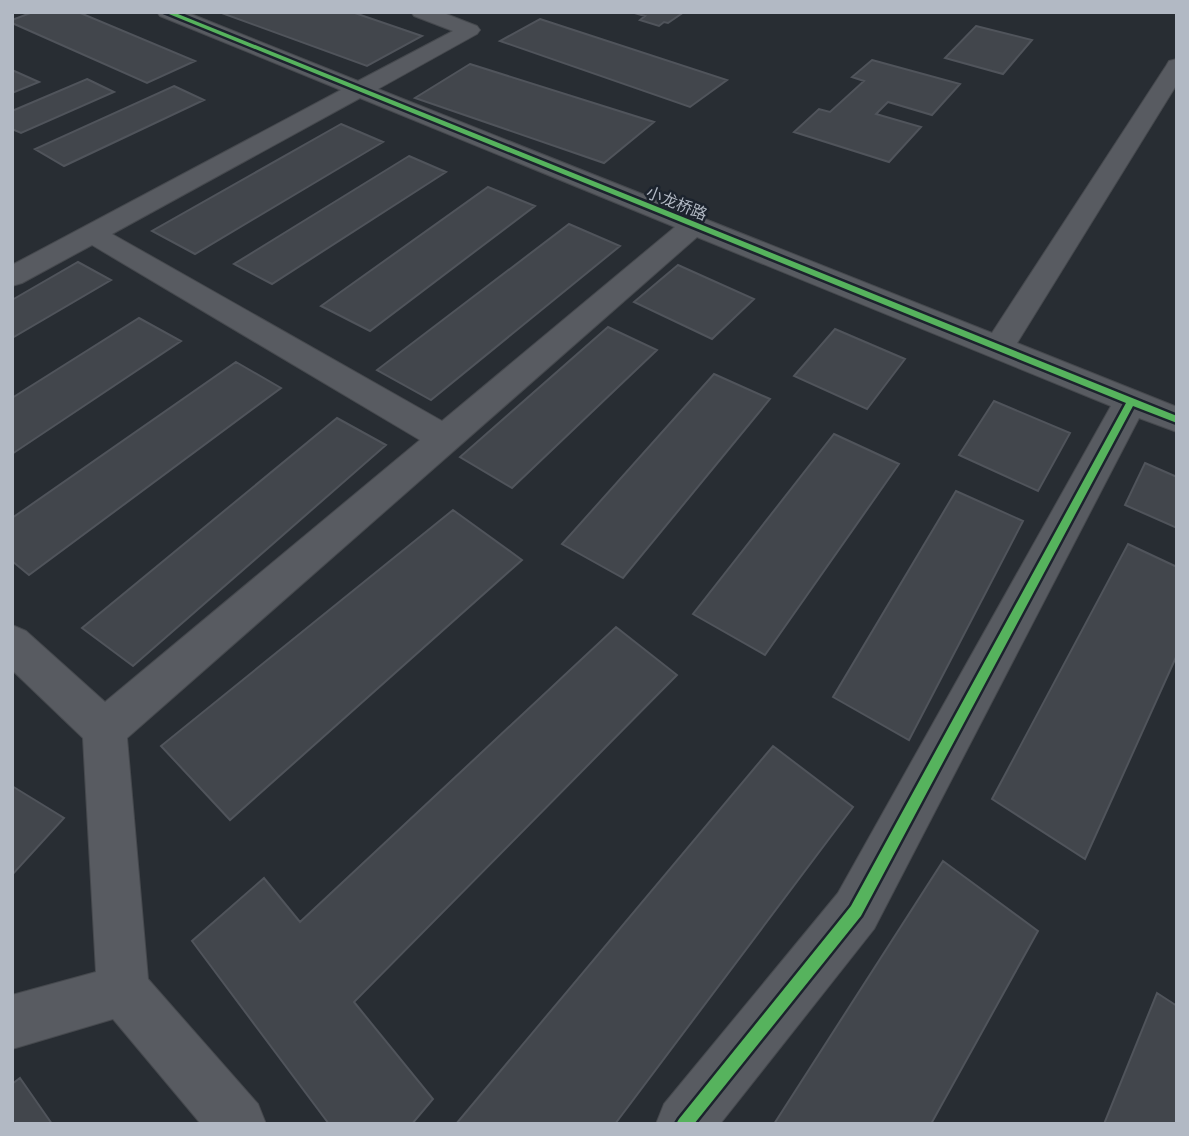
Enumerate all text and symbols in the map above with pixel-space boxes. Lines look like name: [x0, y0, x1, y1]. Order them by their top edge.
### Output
street label: 小龙桥路: [644, 182, 710, 224]

